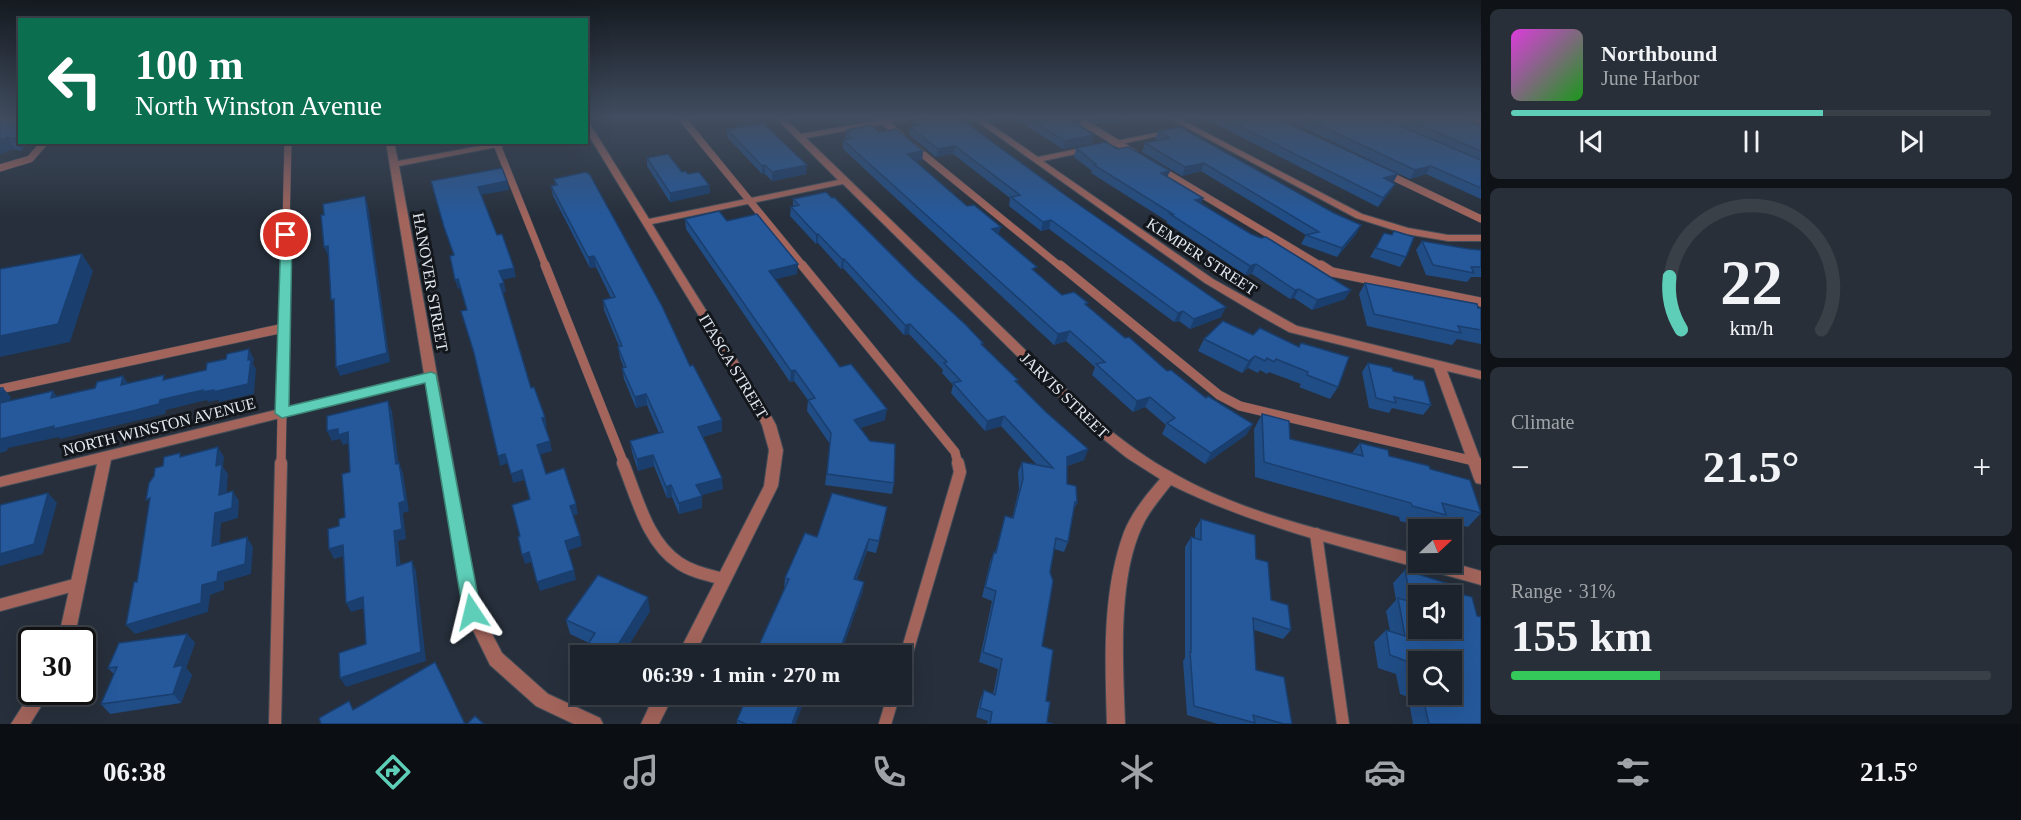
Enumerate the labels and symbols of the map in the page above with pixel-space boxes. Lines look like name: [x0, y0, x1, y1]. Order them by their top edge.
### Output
pin: [260, 209, 311, 260]
street label: HANOVER STREET: [410, 211, 451, 353]
street label: KEMPER STREET: [1144, 215, 1260, 298]
street label: ITASCA STREET: [696, 311, 771, 422]
street label: JARVIS STREET: [1017, 349, 1112, 442]
street label: NORTH WINSTON AVENUE: [61, 394, 257, 459]
north arrow: [1408, 519, 1462, 573]
position arrow: [440, 580, 504, 644]
speed limit sign: 30: [18, 627, 96, 705]

